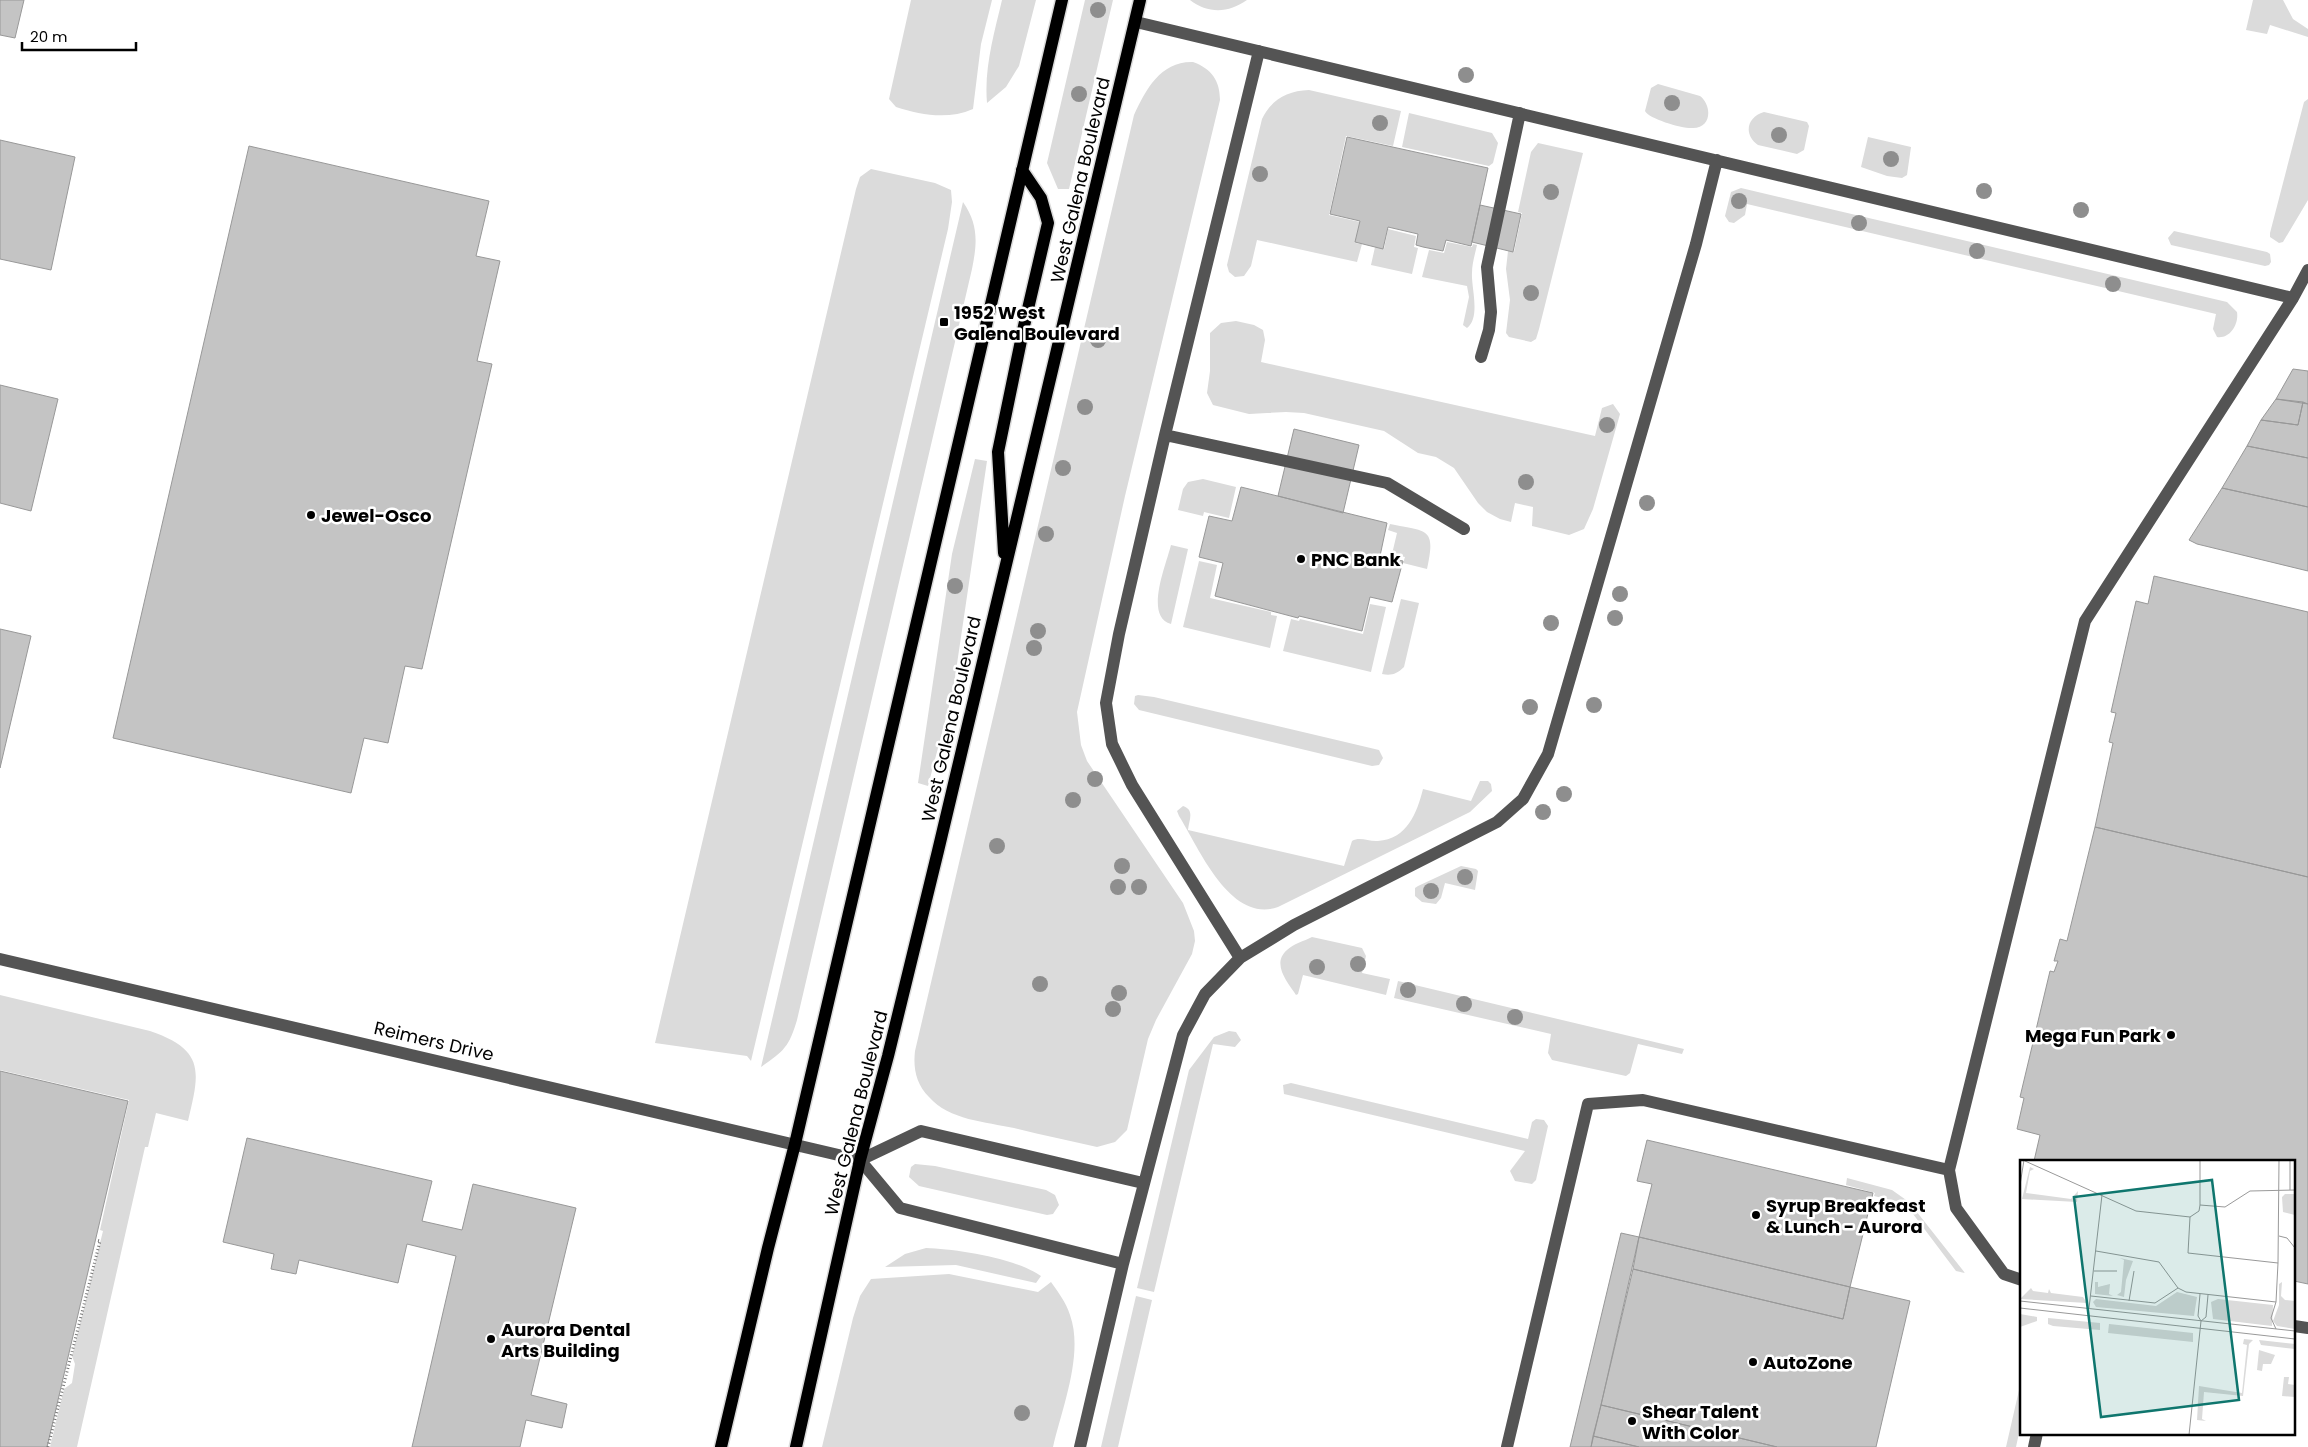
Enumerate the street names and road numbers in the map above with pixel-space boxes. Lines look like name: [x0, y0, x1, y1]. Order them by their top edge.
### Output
street label: West Galena Boulevard: [1044, 75, 1116, 285]
street label: West Galena Boulevard: [915, 614, 987, 824]
street label: West Galena Boulevard: [818, 1008, 894, 1218]
street label: Reimers Drive: [372, 1015, 496, 1067]

